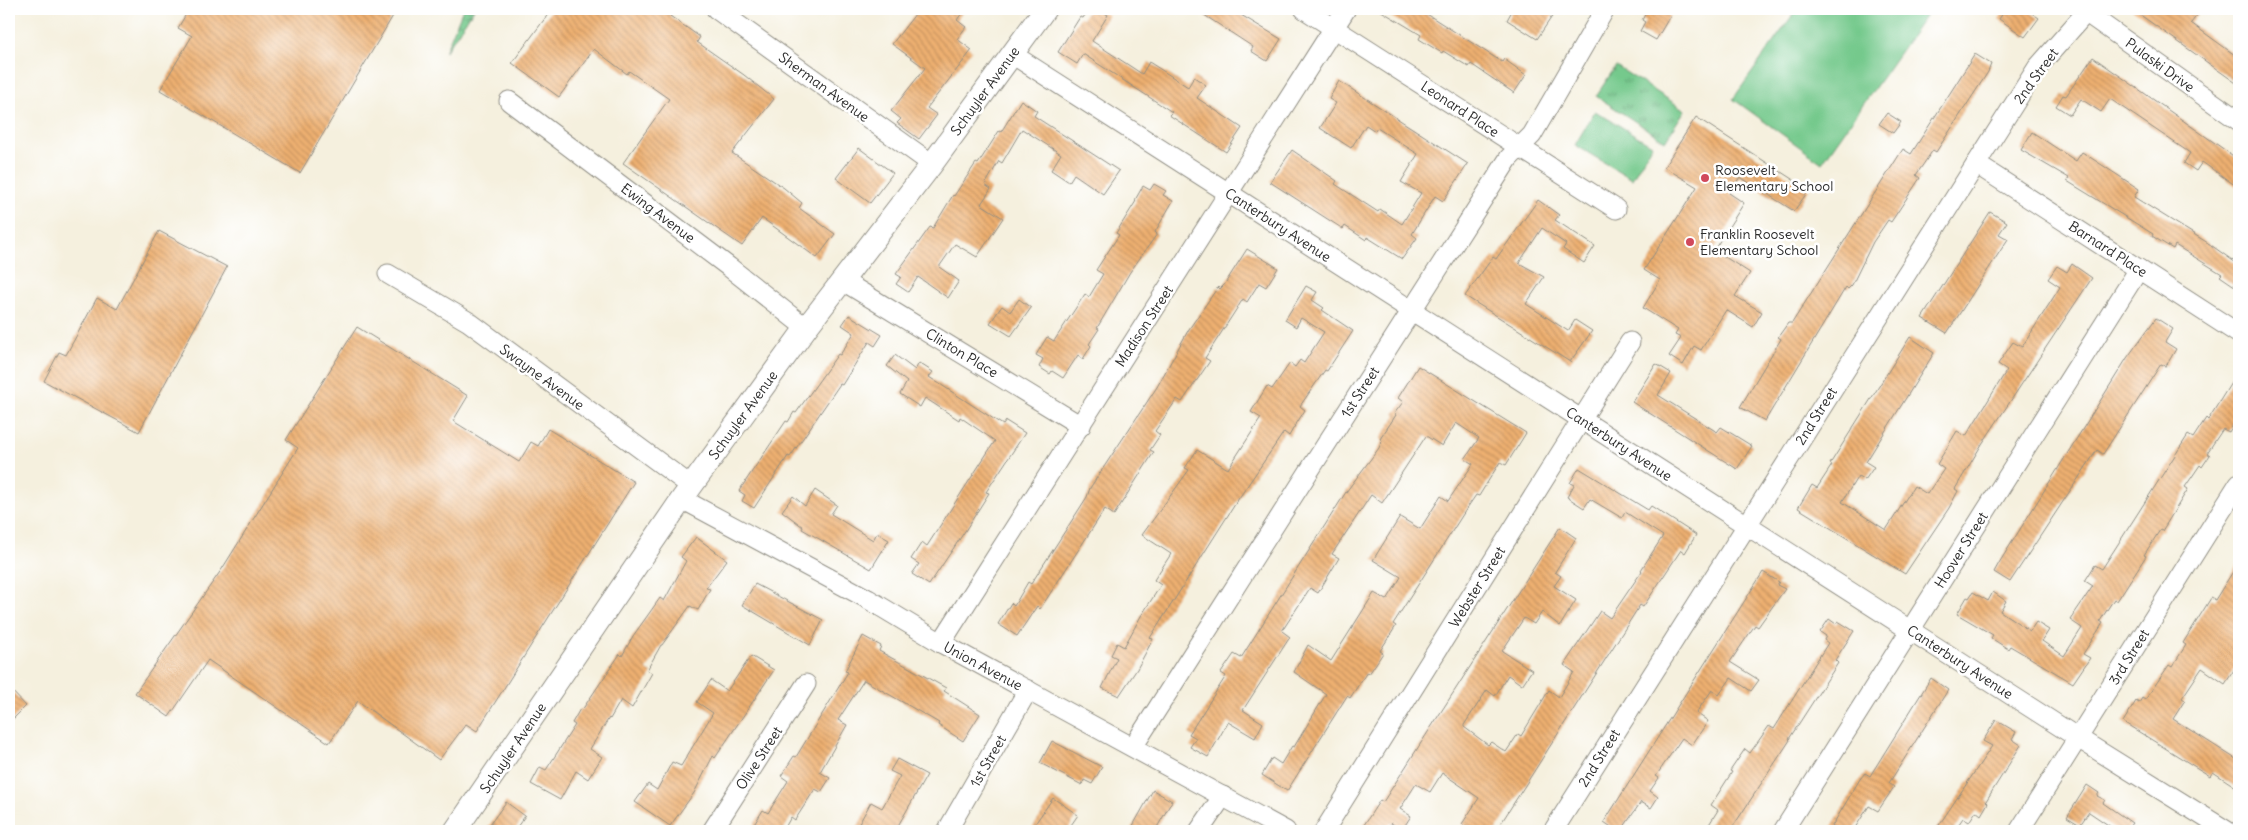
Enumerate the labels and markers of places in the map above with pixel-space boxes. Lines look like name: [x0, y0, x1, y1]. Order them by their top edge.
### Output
place label: Roosevelt Elementary School: [1715, 161, 1833, 195]
marker: Roosevelt Elementary School: [1699, 172, 1711, 184]
place label: Franklin Roosevelt Elementary School: [1700, 225, 1818, 259]
marker: Franklin Roosevelt Elementary School: [1684, 236, 1696, 248]

